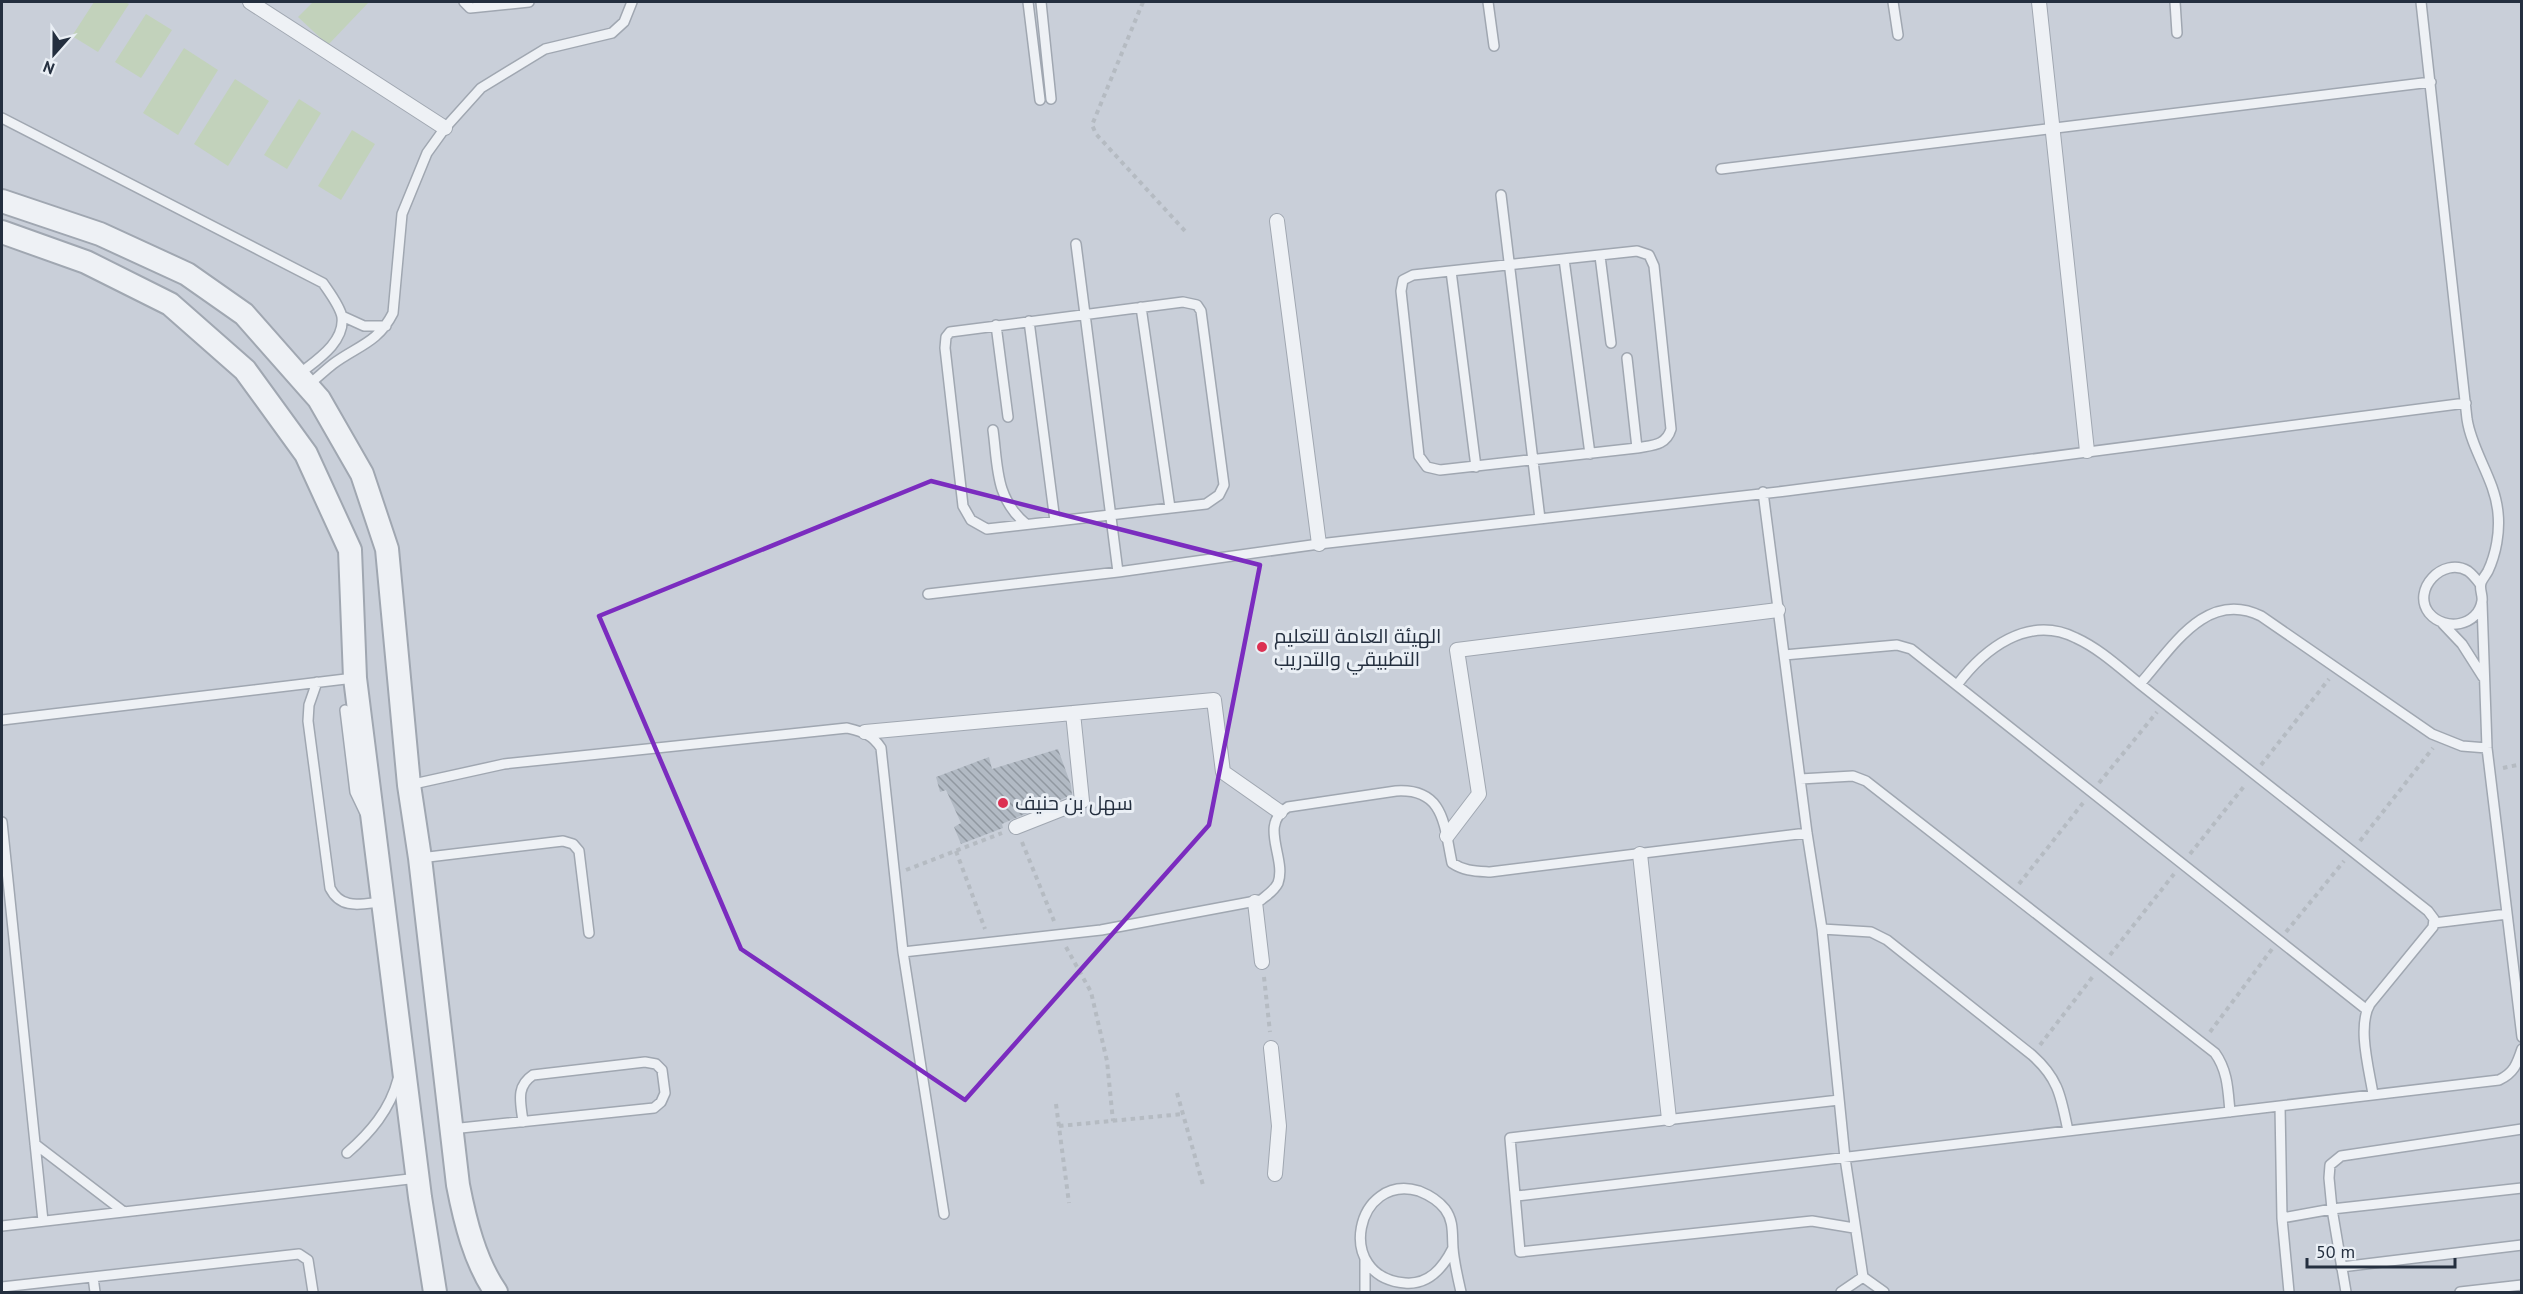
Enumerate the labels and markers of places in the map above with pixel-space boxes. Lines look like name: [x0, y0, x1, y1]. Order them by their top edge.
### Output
place label: الهيئة العامة للتعليم التطبيقي والتدريب: [1274, 623, 1441, 675]
marker: الهيئة العامة للتعليم التطبيقي والتدريب: [1255, 640, 1269, 654]
place label: سهل بن حنيف: [1015, 790, 1133, 816]
marker: سهل بن حنيف: [996, 796, 1010, 810]

